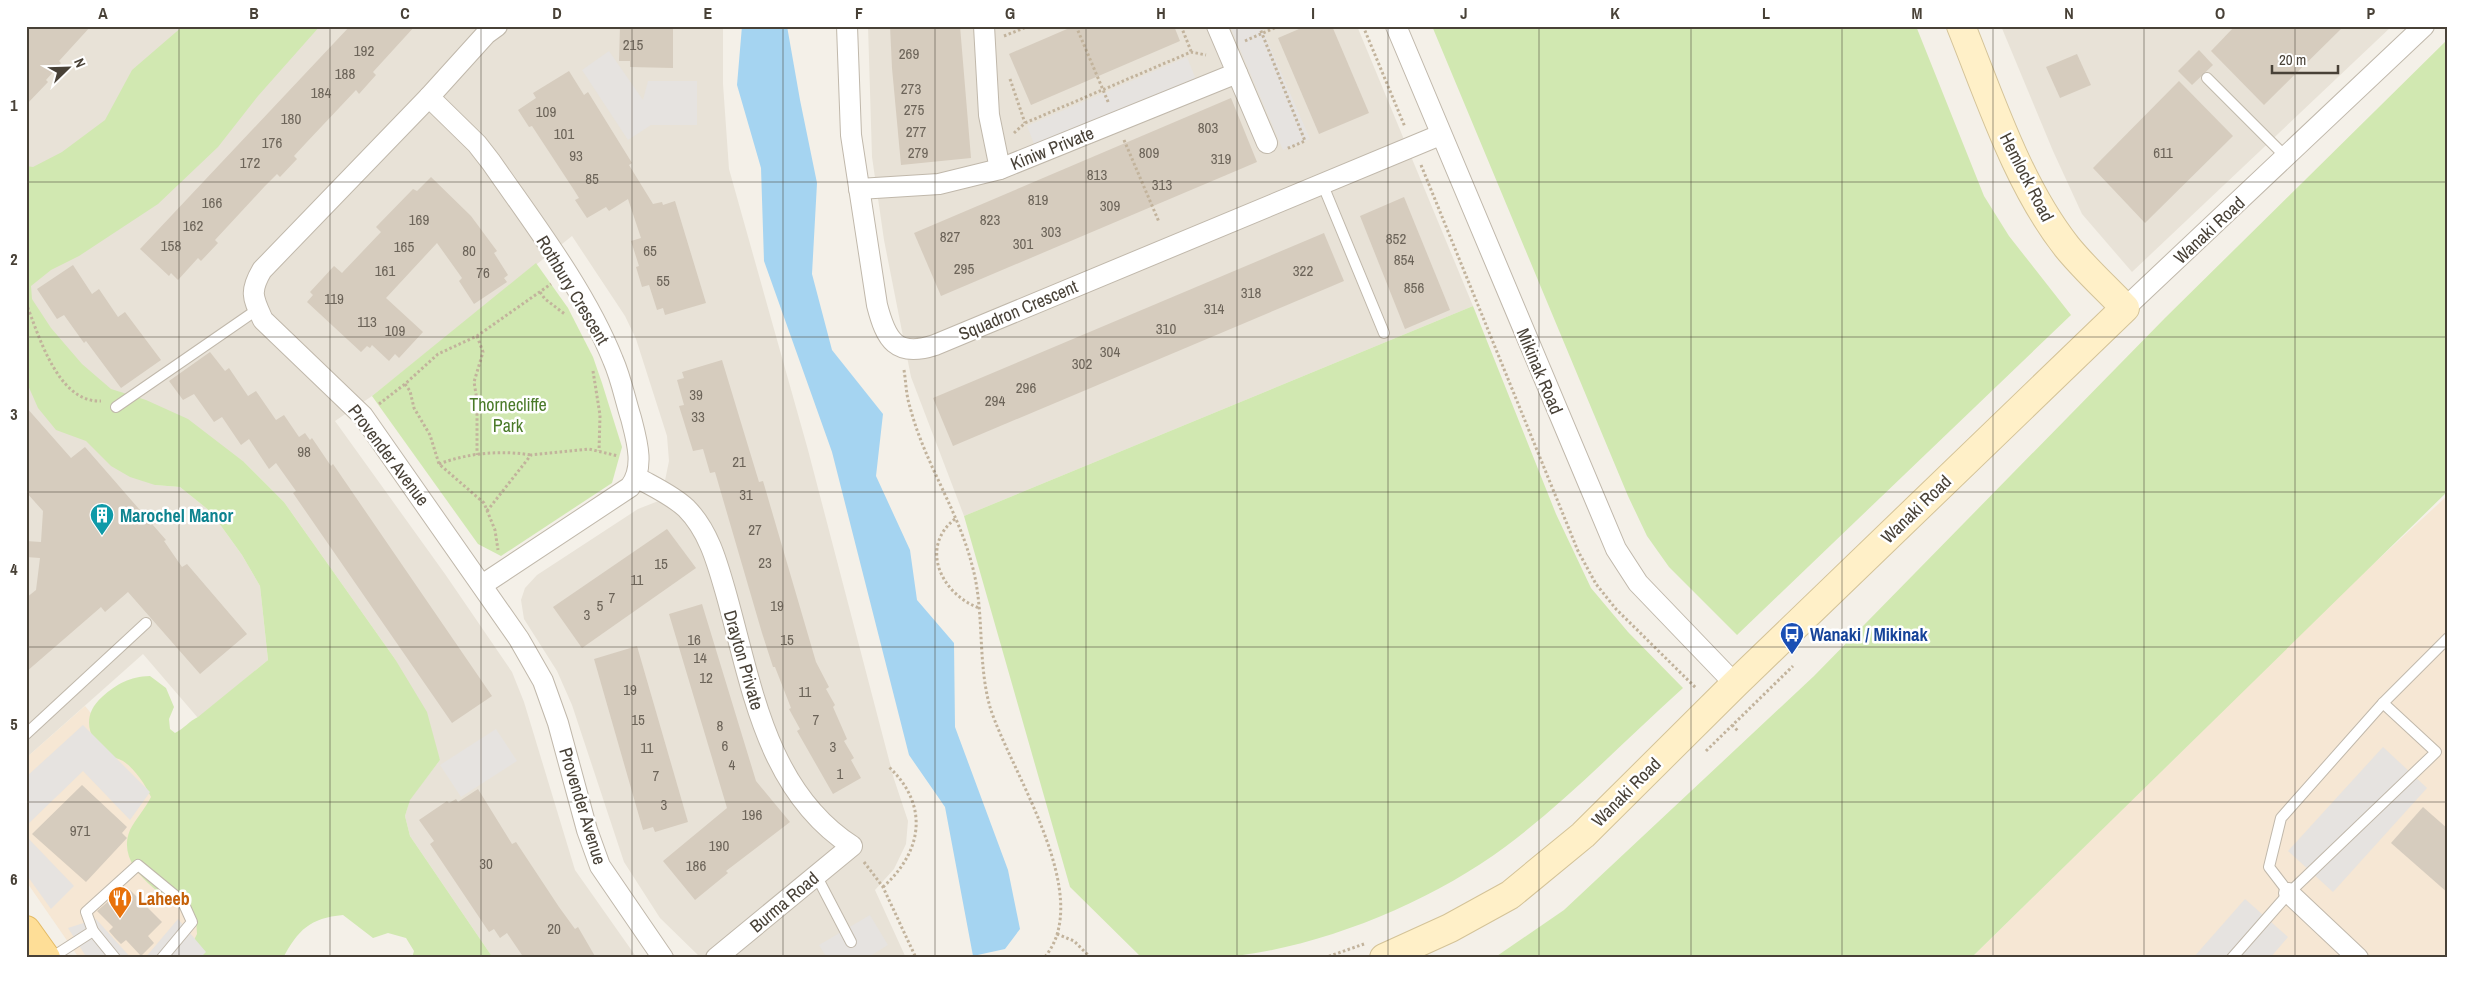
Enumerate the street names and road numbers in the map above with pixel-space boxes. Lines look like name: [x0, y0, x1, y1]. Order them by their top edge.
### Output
street label: Kiniw Private: [1007, 120, 1097, 176]
street label: Hemlock Road: [1994, 128, 2060, 226]
street label: Wanaki Road: [2168, 191, 2250, 269]
street label: Rothbury Crescent: [531, 231, 615, 349]
street label: Squadron Crescent: [955, 274, 1081, 346]
street label: Mikinak Road: [1511, 324, 1569, 418]
street label: Provender Avenue: [343, 399, 435, 511]
street label: Wanaki Road: [1875, 469, 1957, 549]
street label: Drayton Private: [718, 607, 770, 713]
street label: Provender Avenue: [553, 744, 613, 868]
street label: Wanaki Road: [1586, 752, 1666, 832]
street label: Burma Road: [744, 866, 824, 938]

